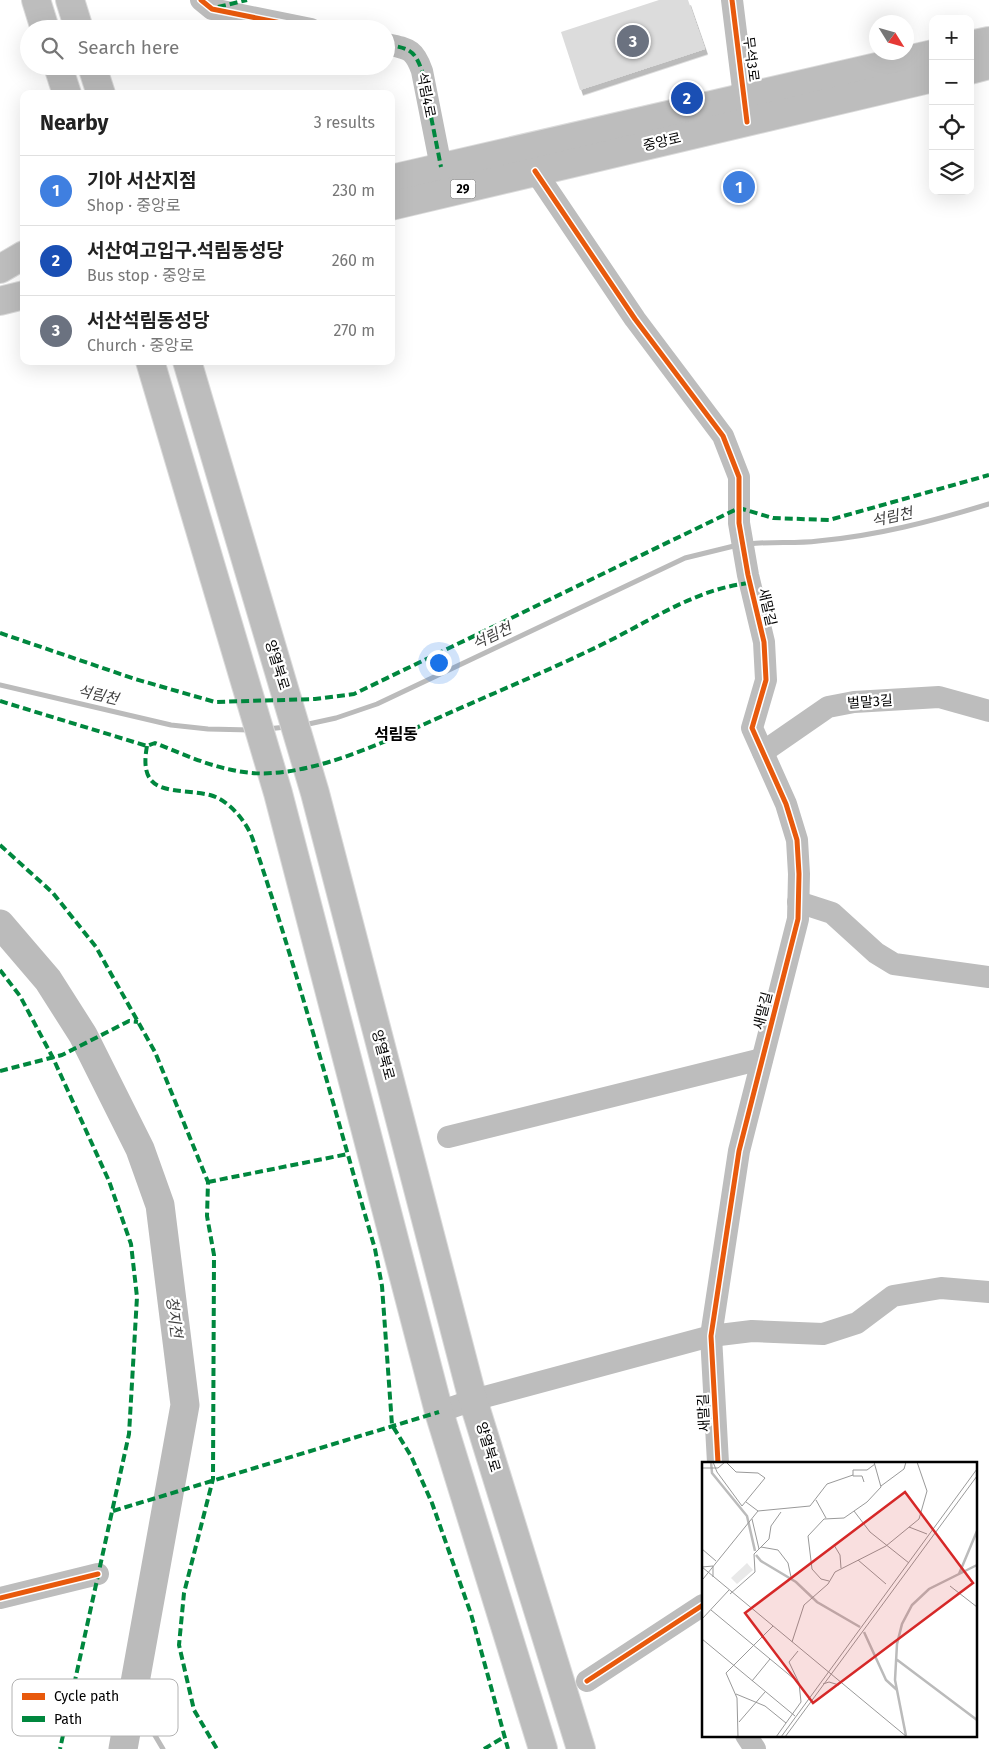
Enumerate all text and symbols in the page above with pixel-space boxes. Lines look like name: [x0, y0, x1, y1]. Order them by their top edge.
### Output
north arrow: [869, 15, 914, 60]
map controls: [929, 15, 974, 195]
button: +: [929, 15, 974, 60]
search box: [20, 20, 395, 75]
pin: 3: [617, 22, 649, 60]
icon: search: [38, 34, 66, 62]
street label: 무석3로: [740, 35, 762, 83]
text: Search here: [78, 36, 179, 59]
button: −: [929, 60, 974, 105]
street label: 석림4로: [413, 71, 439, 119]
pin: 2: [671, 79, 703, 117]
button: locate: [929, 105, 974, 150]
text: Nearby: [40, 110, 108, 136]
text: 3 results: [314, 113, 375, 132]
street label: 중앙로: [641, 129, 683, 155]
button: layers: [929, 150, 974, 195]
pin: 1: [723, 168, 755, 206]
text: 기아 서산지점: [87, 169, 196, 192]
road number: 29: [450, 180, 476, 198]
text: 1: [52, 181, 60, 200]
text: 230 m: [332, 181, 375, 200]
text: Shop · 중앙로: [87, 196, 180, 215]
text: 서산여고입구.석림동성당: [87, 239, 284, 262]
text: 2: [52, 251, 60, 270]
text: 260 m: [332, 251, 375, 270]
text: Bus stop · 중앙로: [87, 266, 206, 285]
text: 서산석림동성당: [87, 309, 209, 332]
text: 3: [52, 321, 60, 340]
text: 270 m: [333, 321, 375, 340]
text: Church · 중앙로: [87, 336, 194, 355]
water label: 석림천: [870, 503, 916, 530]
street label: 새말길: [754, 586, 780, 628]
water label: 석림천: [469, 618, 517, 653]
street label: 양열북로: [261, 638, 293, 692]
your location: [426, 650, 452, 676]
water label: 석림천: [76, 682, 122, 709]
street label: 벌말3길: [847, 692, 893, 712]
district label: 석림동: [374, 725, 418, 744]
street label: 새말길: [750, 990, 776, 1032]
street label: 양열북로: [368, 1028, 398, 1082]
water label: 청지천: [163, 1295, 186, 1341]
street label: 새말길: [695, 1393, 713, 1433]
street label: 양열북로: [472, 1420, 504, 1474]
inset map: [702, 1462, 976, 1736]
legend: [12, 1679, 178, 1736]
text: Cycle path: [54, 1688, 119, 1705]
text: Path: [54, 1711, 82, 1728]

